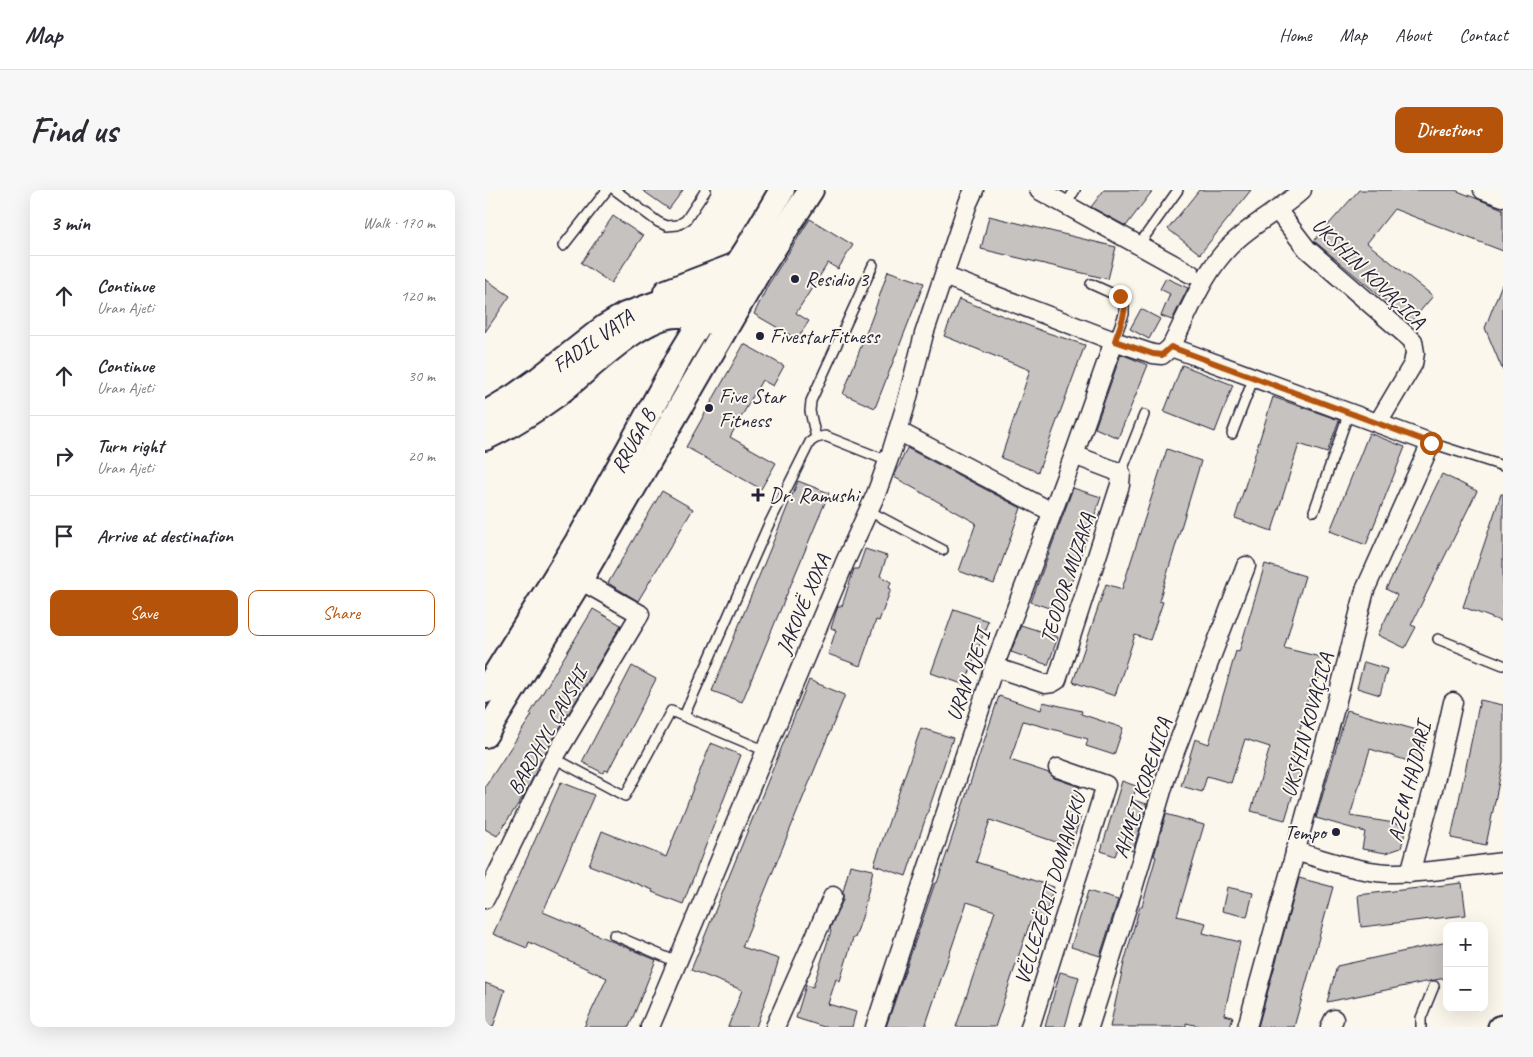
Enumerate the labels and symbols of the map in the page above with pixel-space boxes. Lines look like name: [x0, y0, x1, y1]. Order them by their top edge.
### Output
street label: UKSHIN KOVAÇICA: [1307, 212, 1432, 334]
place label: Residio 3: [805, 266, 870, 292]
marker: Residio 3: [789, 273, 801, 285]
route end: [1109, 285, 1132, 308]
street label: FADIL VATA: [548, 303, 640, 378]
place label: FivestarFitness: [770, 323, 881, 349]
marker: FivestarFitness: [754, 330, 766, 342]
place label: Five Star Fitness: [719, 383, 787, 433]
marker: Five Star Fitness: [703, 402, 715, 414]
street label: RRUGA B: [605, 403, 662, 477]
route start: [1420, 432, 1443, 455]
place label: Dr. Ramushi: [769, 482, 862, 508]
marker: Dr. Ramushi: [751, 488, 765, 502]
street label: TEODOR MUZAKA: [1034, 509, 1100, 646]
street label: JAKOVË XOXA: [770, 550, 836, 659]
street label: URAN AJETI: [940, 622, 997, 724]
street label: UKSHIN KOVAÇICA: [1275, 650, 1339, 800]
street label: BARDHYL ÇAUSHI: [501, 659, 595, 799]
street label: AHMET KORENICA: [1107, 714, 1177, 861]
street label: AZEM HAJDARI: [1382, 715, 1438, 845]
street label: VËLLEZËRIT DOMANEKU: [1009, 787, 1093, 988]
place label: Tempo: [1284, 819, 1329, 845]
marker: Tempo: [1330, 826, 1342, 838]

